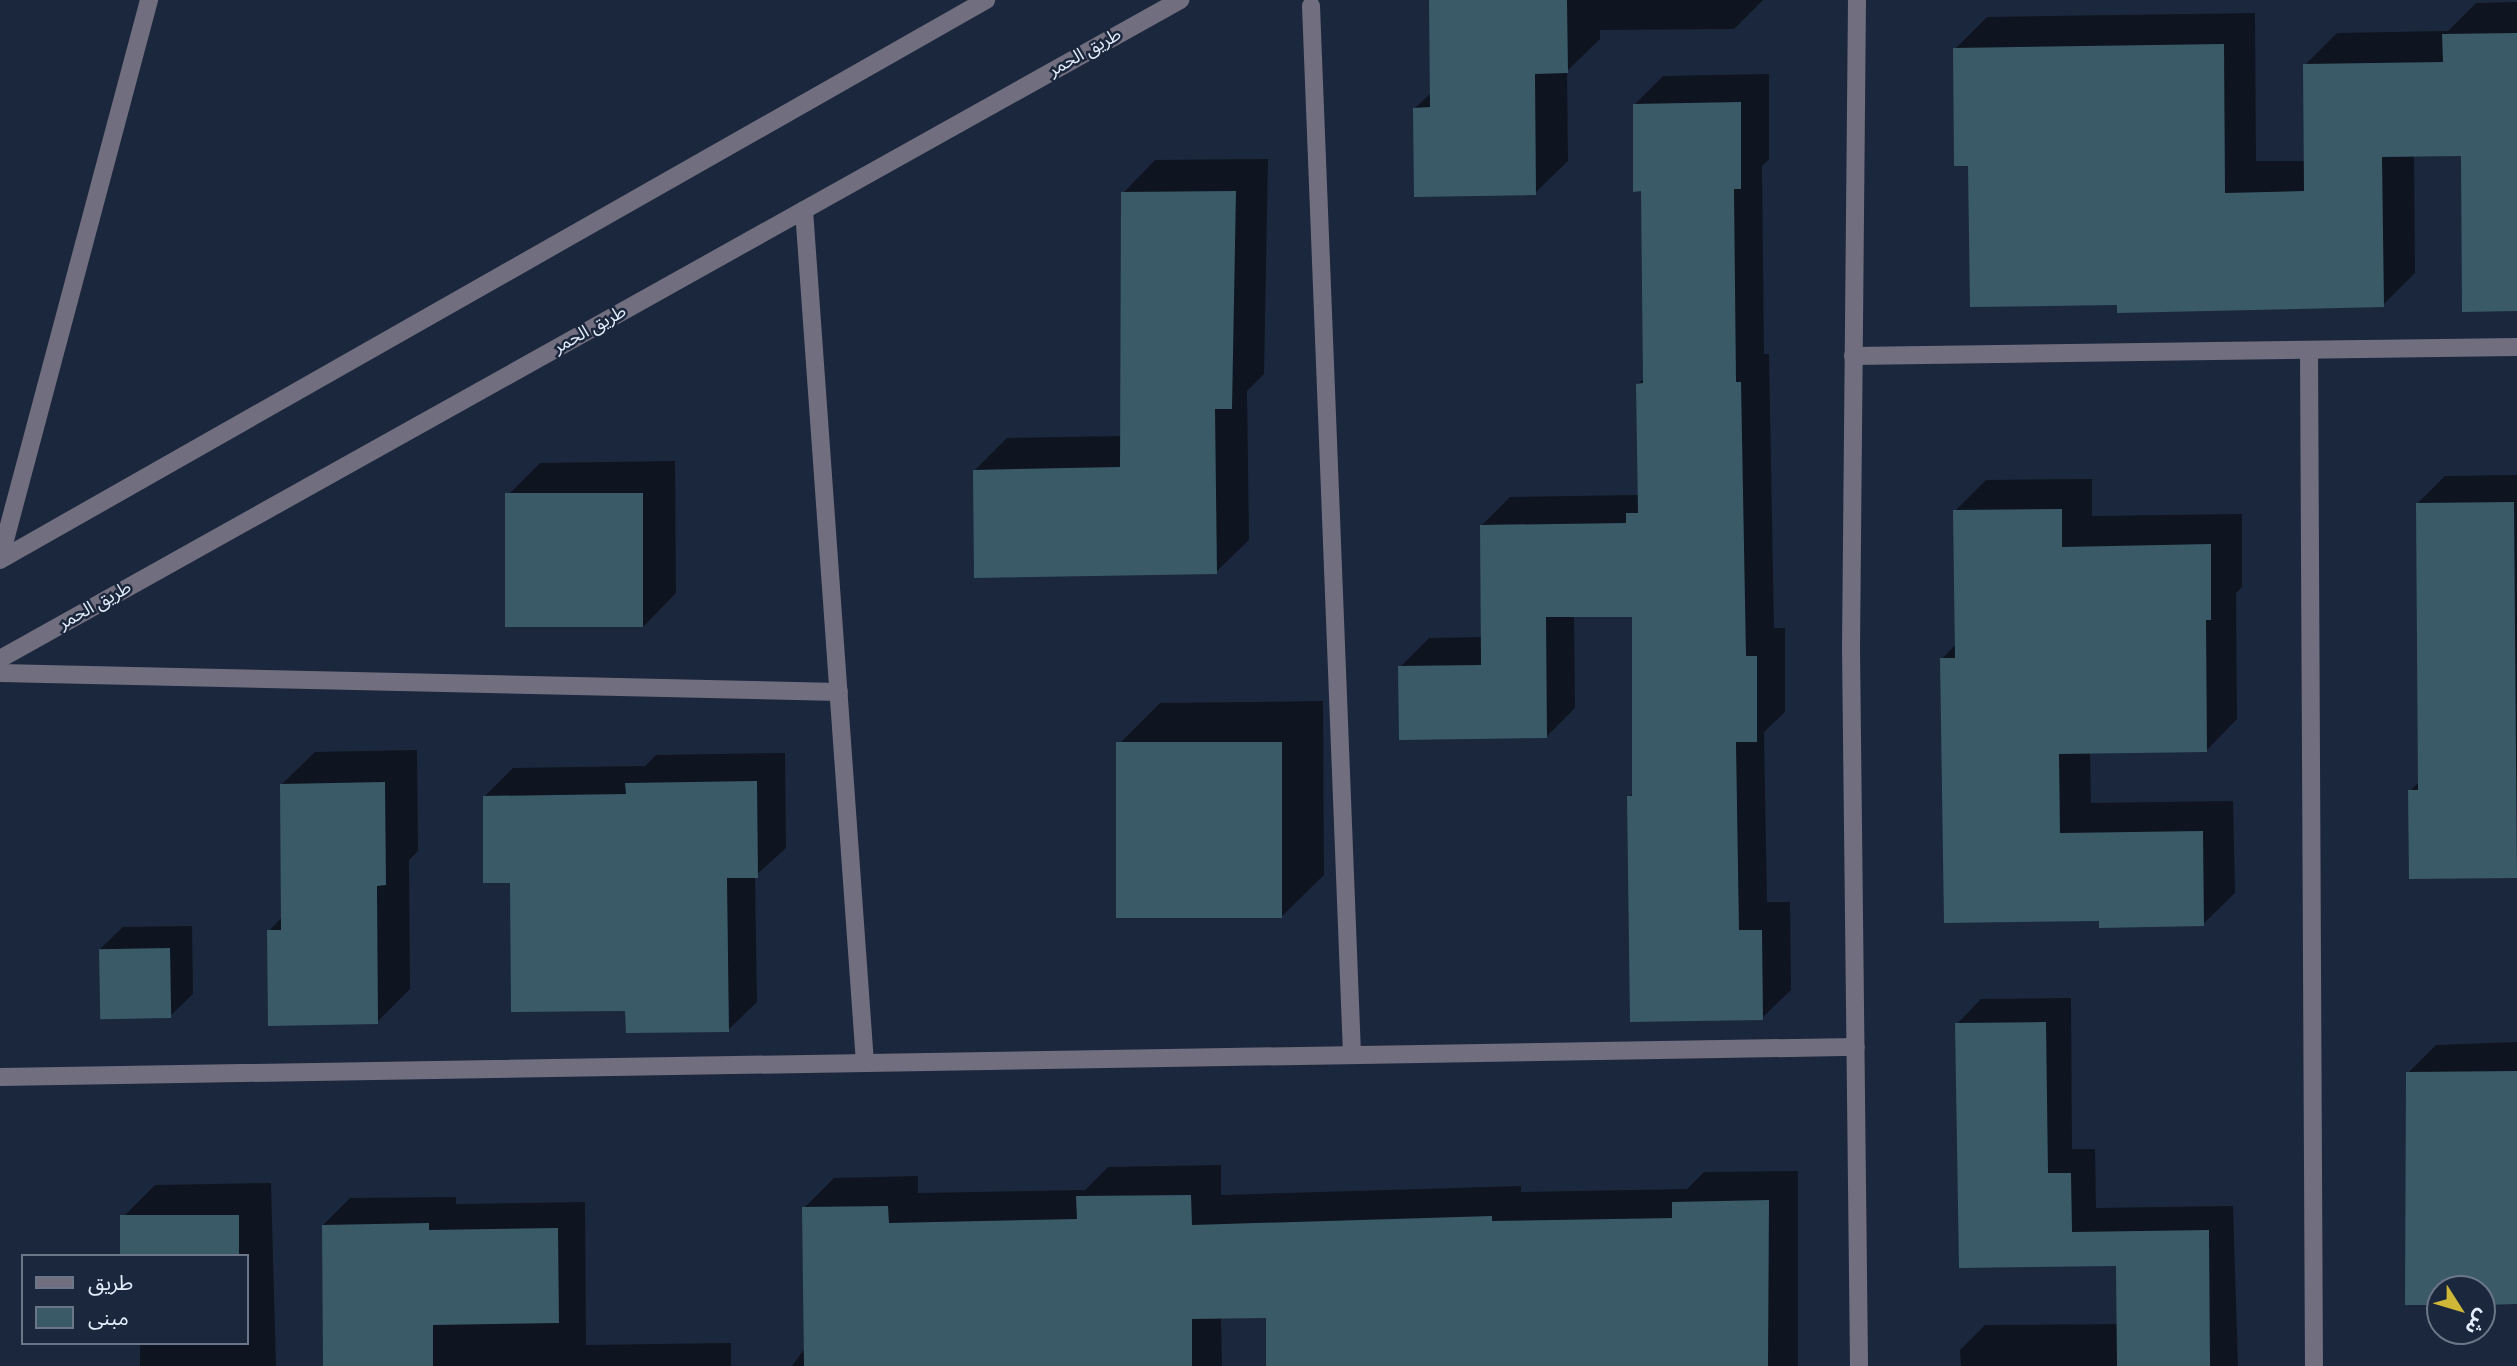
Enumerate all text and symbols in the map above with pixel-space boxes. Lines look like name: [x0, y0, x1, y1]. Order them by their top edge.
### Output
street label: طريق الحمر: [1045, 24, 1125, 82]
street label: طريق الحمر: [550, 301, 630, 359]
street label: طريق الحمر: [55, 577, 135, 635]
legend: [21, 1254, 248, 1345]
text: طريق: [88, 1268, 133, 1298]
north arrow: [2426, 1275, 2496, 1345]
text: مبنى: [88, 1303, 129, 1333]
text: ش: [2458, 1303, 2495, 1340]

